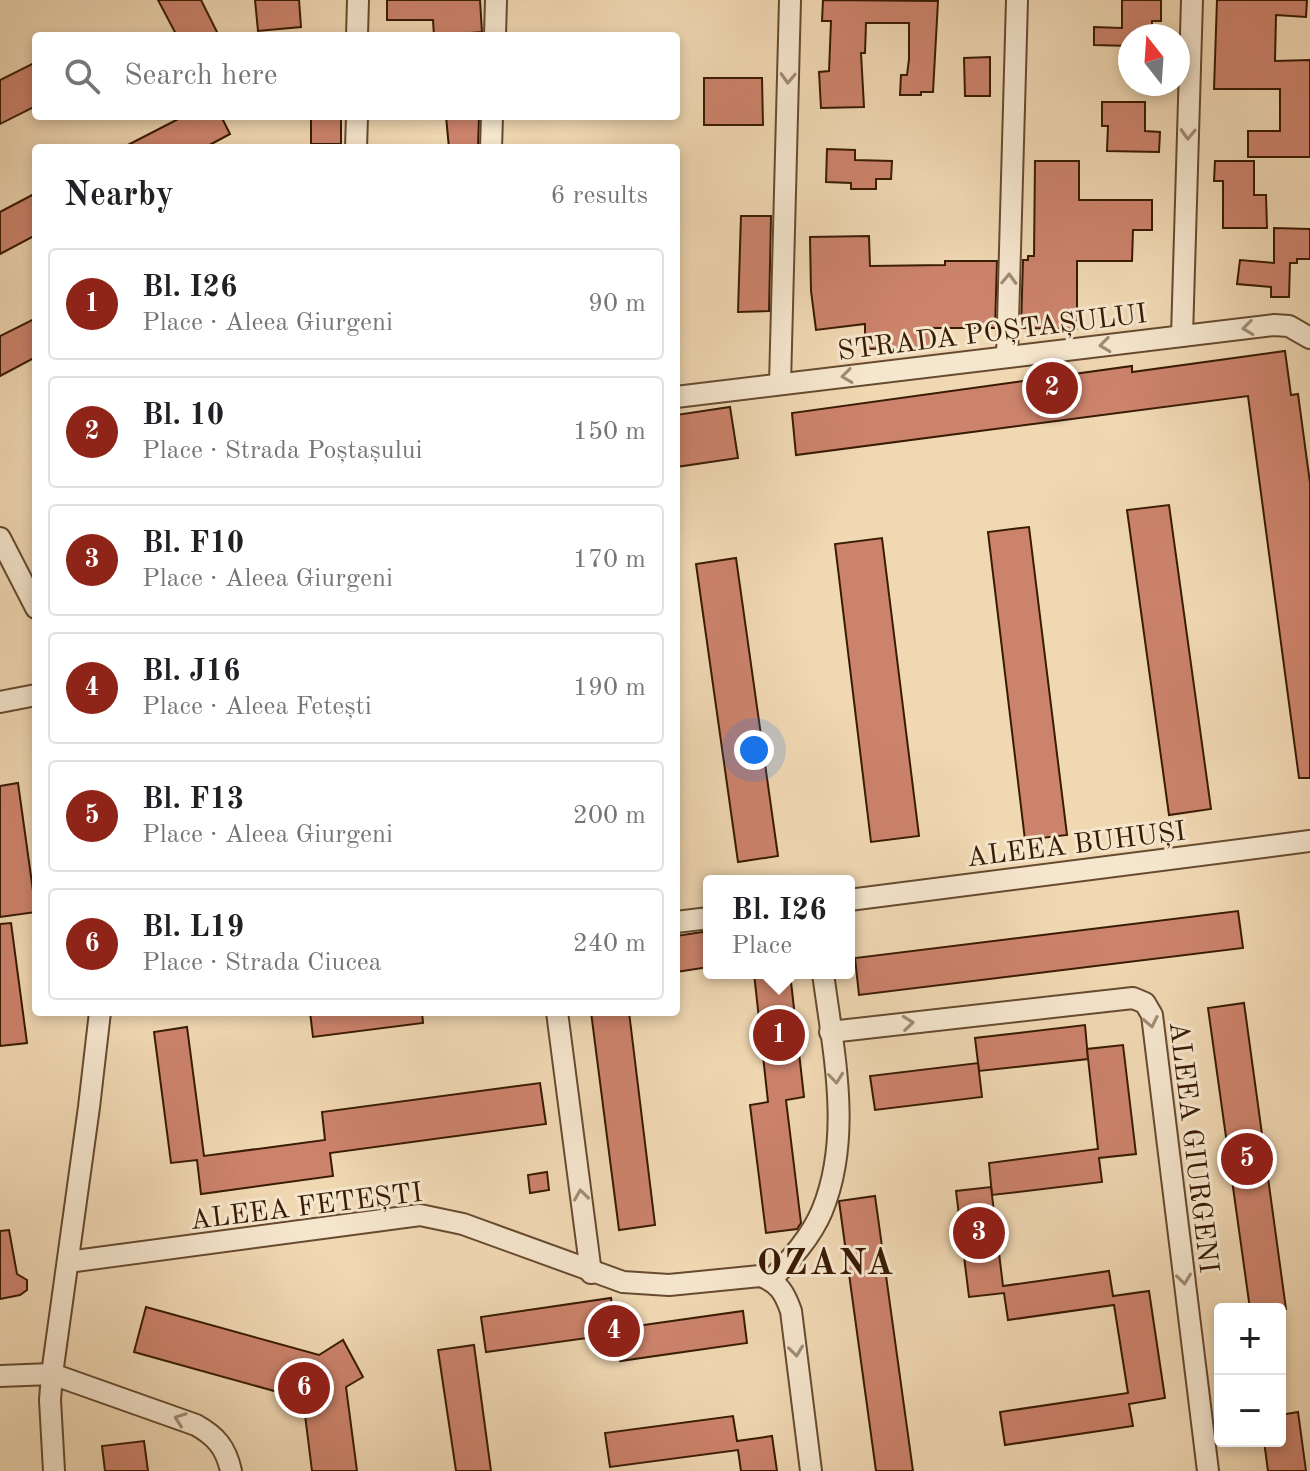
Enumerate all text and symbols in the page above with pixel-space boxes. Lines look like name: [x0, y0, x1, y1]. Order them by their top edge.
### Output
north arrow: [1118, 24, 1190, 96]
search box: [32, 32, 680, 120]
icon: search: [60, 54, 104, 98]
text: Search here: [124, 61, 278, 91]
one-way arrow: [780, 72, 797, 85]
one-way arrow: [1179, 128, 1196, 141]
text: Nearby: [64, 179, 174, 213]
text: 6 results: [550, 183, 648, 209]
one-way arrow: [1000, 272, 1017, 285]
text: Bl. I26: [142, 273, 237, 303]
text: 1: [84, 291, 100, 317]
text: 90 m: [588, 291, 646, 317]
street label: STRADA POȘTAȘULUI: [836, 301, 1149, 367]
text: Place · Aleea Giurgeni: [142, 310, 393, 336]
one-way arrow: [1241, 319, 1255, 336]
one-way arrow: [1098, 337, 1111, 354]
pin: 2: [1026, 358, 1078, 418]
one-way arrow: [840, 368, 853, 385]
text: Bl. 10: [142, 401, 224, 431]
text: 2: [84, 419, 100, 445]
text: 150 m: [573, 419, 646, 445]
text: Place · Strada Poștașului: [142, 438, 423, 464]
text: Bl. F10: [142, 529, 244, 559]
text: 3: [84, 547, 100, 573]
text: 170 m: [573, 547, 646, 573]
text: Place · Aleea Giurgeni: [142, 566, 393, 592]
text: Bl. J16: [142, 657, 240, 687]
text: 4: [84, 675, 100, 701]
text: 190 m: [573, 675, 646, 701]
text: Place · Aleea Fetești: [142, 694, 372, 720]
your location: [734, 730, 774, 770]
text: Bl. F13: [142, 785, 244, 815]
text: 5: [84, 803, 100, 829]
text: 200 m: [573, 803, 646, 829]
street label: ALEEA BUHUȘI: [965, 819, 1188, 873]
text: Place · Aleea Giurgeni: [142, 822, 393, 848]
popup: [703, 875, 855, 979]
text: Bl. I26: [731, 896, 827, 926]
text: Bl. L19: [142, 913, 244, 943]
text: 6: [84, 931, 100, 957]
text: 240 m: [573, 931, 646, 957]
text: Place: [731, 933, 792, 959]
text: Place · Strada Ciucea: [142, 950, 382, 976]
pin: 1: [753, 1005, 805, 1065]
one-way arrow: [1142, 1014, 1159, 1028]
one-way arrow: [902, 1015, 915, 1032]
street label: ALEEA GIURGENI: [1163, 1020, 1221, 1275]
one-way arrow: [827, 1072, 844, 1085]
pin: 5: [1221, 1129, 1273, 1189]
street label: ALEEA FETEȘTI: [189, 1180, 424, 1236]
one-way arrow: [573, 1189, 590, 1202]
pin: 3: [953, 1203, 1005, 1263]
district label: OZANA: [756, 1247, 896, 1283]
one-way arrow: [1175, 1273, 1192, 1286]
pin: 4: [588, 1301, 640, 1361]
map controls: [1214, 1303, 1286, 1447]
button: +: [1214, 1303, 1286, 1375]
one-way arrow: [787, 1344, 804, 1358]
pin: 6: [278, 1358, 330, 1418]
button: −: [1214, 1375, 1286, 1447]
one-way arrow: [173, 1413, 187, 1429]

